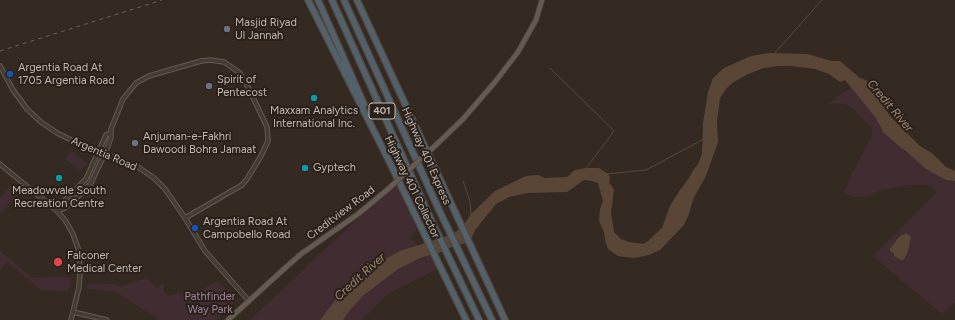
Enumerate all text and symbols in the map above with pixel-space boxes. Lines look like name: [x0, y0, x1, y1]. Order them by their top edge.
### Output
place label: Masjid Riyad Ul Jannah: [235, 16, 297, 42]
marker: Masjid Riyad Ul Jannah: [222, 24, 232, 34]
place label: Argentia Road At 1705 Argentia Road: [18, 61, 115, 87]
marker: Argentia Road At 1705 Argentia Road: [5, 69, 15, 79]
place label: Spirit of Pentecost: [217, 73, 267, 99]
water label: Credit River: [864, 77, 916, 135]
marker: Spirit of Pentecost: [204, 81, 214, 91]
marker: Maxxam Analytics International Inc.: [309, 93, 319, 103]
road number: 401: [369, 103, 395, 119]
place label: Maxxam Analytics International Inc.: [270, 104, 358, 130]
street label: Highway 401 Express: [399, 105, 453, 207]
place label: Anjuman-e-Fakhri Dawoodi Bohra Jamaat: [143, 130, 256, 156]
street label: Argentia Road: [69, 134, 139, 174]
street label: Highway 401 Collector: [381, 134, 443, 240]
marker: Anjuman-e-Fakhri Dawoodi Bohra Jamaat: [130, 138, 140, 148]
place label: Gyptech: [313, 161, 356, 175]
marker: Gyptech: [300, 163, 310, 173]
marker: Meadowvale South Recreation Centre: [54, 173, 64, 183]
street label: Creditview Road: [304, 183, 378, 243]
place label: Meadowvale South Recreation Centre: [12, 184, 106, 210]
place label: Argentia Road At Campobello Road: [203, 215, 290, 241]
marker: Argentia Road At Campobello Road: [190, 223, 200, 233]
place label: Falconer Medical Center: [67, 249, 142, 275]
water label: Credit River: [331, 250, 389, 304]
marker: Falconer Medical Center: [52, 256, 64, 268]
park label: Pathfinder Way Park: [184, 290, 236, 316]

